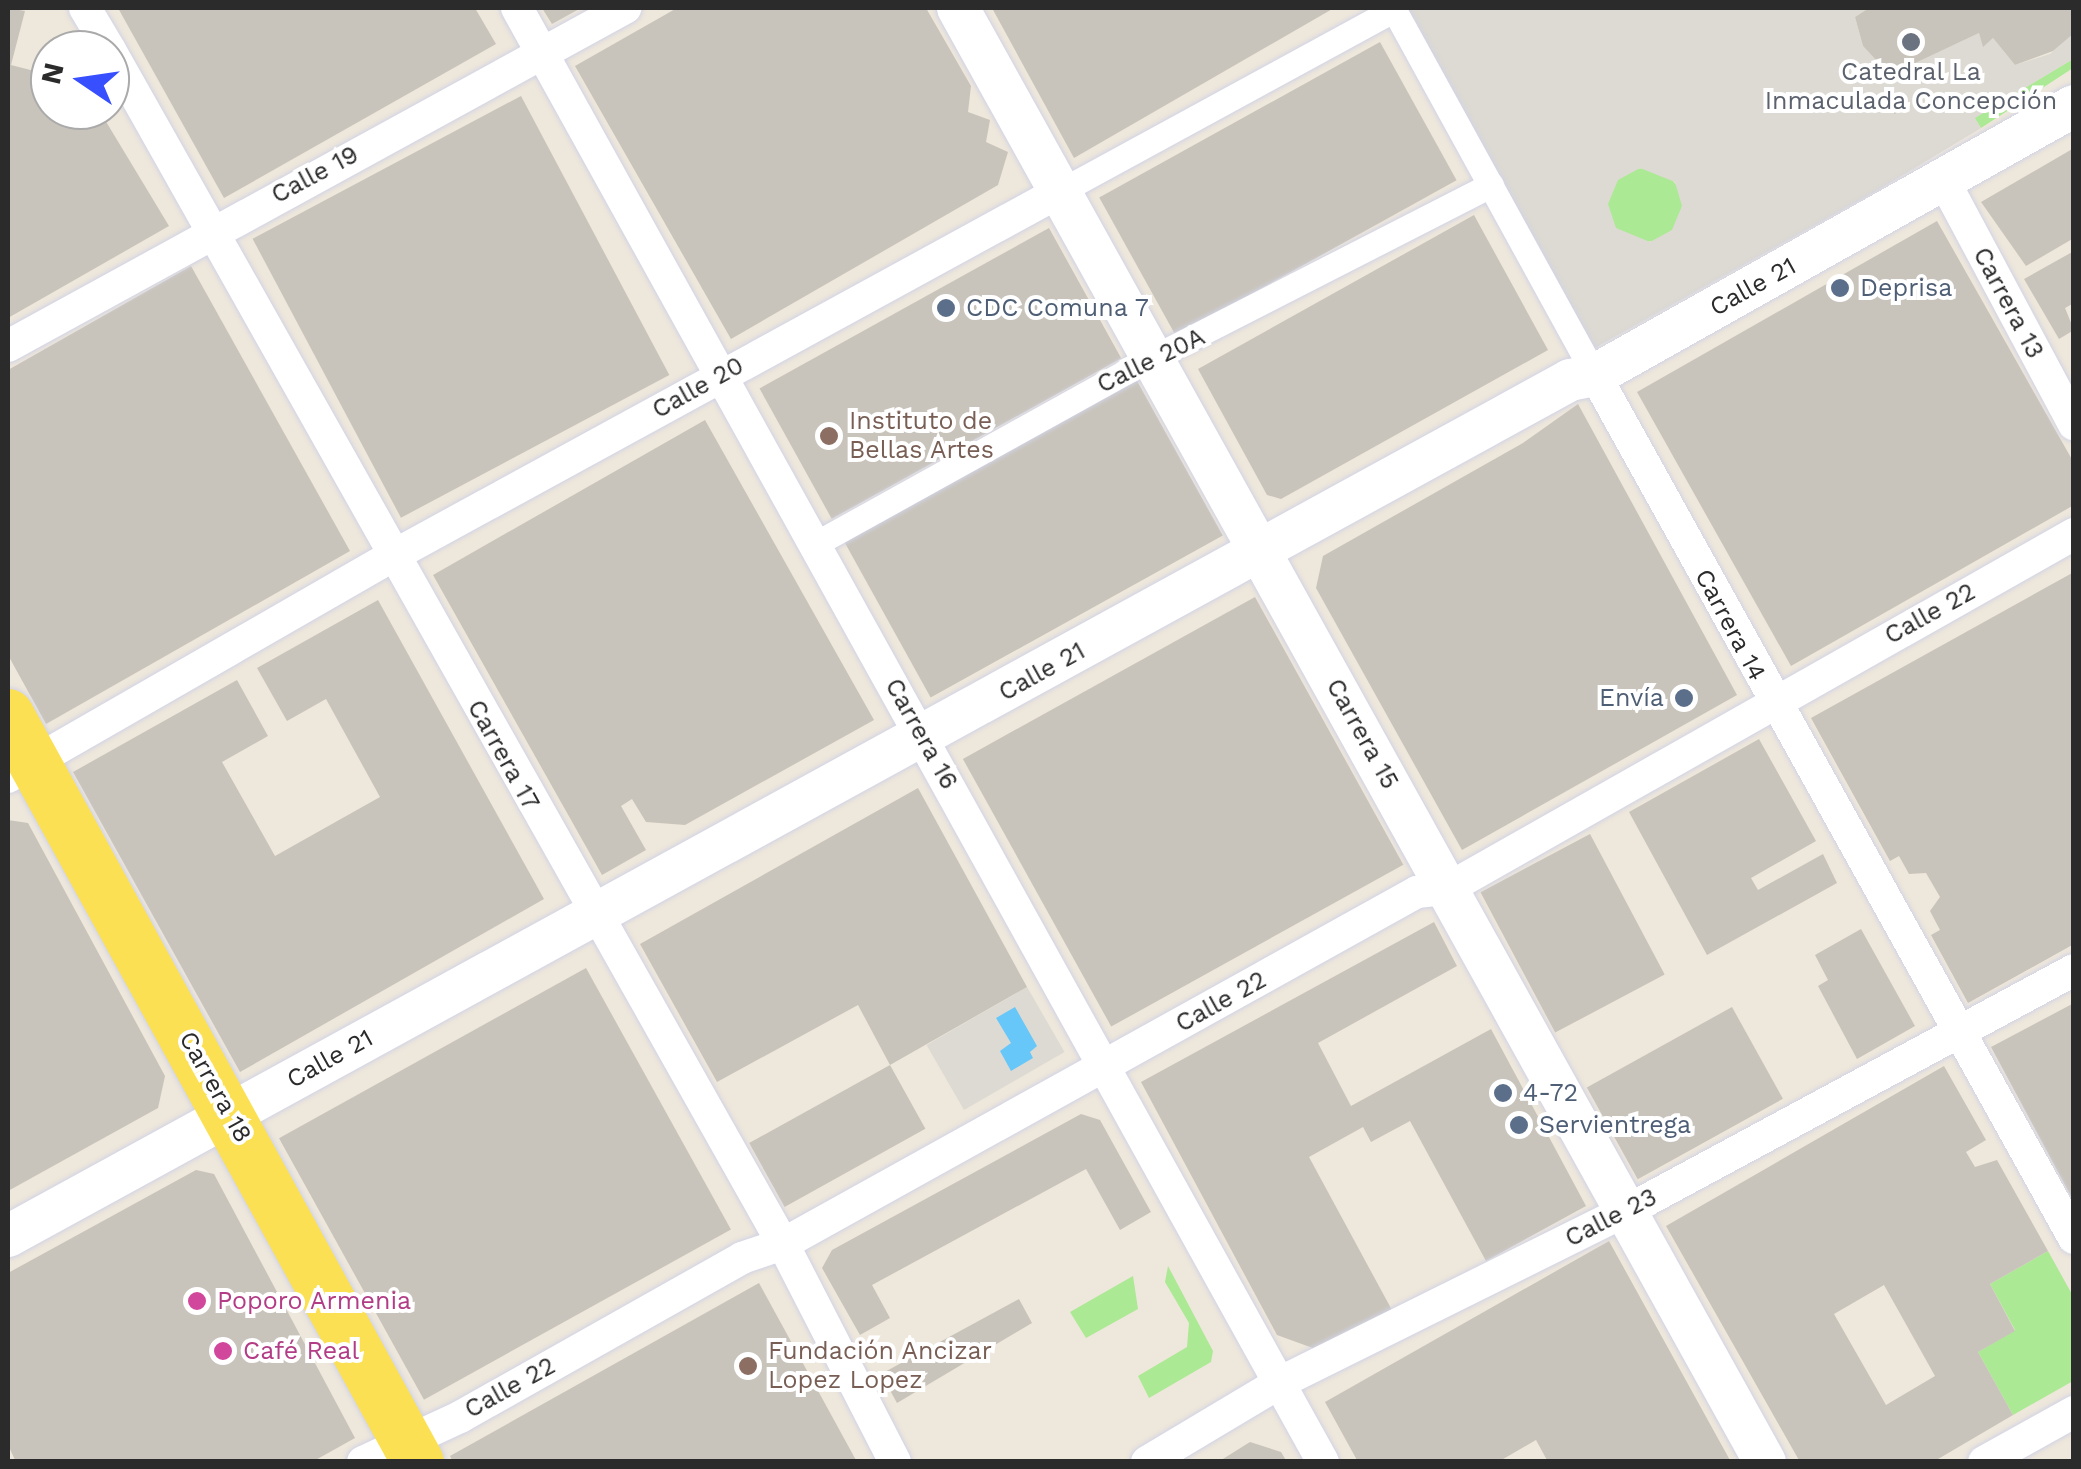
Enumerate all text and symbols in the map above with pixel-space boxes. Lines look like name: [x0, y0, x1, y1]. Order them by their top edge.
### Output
north arrow: [30, 30, 130, 130]
marker: Catedral La Inmaculada Concepción: [1900, 31, 1922, 53]
place label: Catedral La Inmaculada Concepción: [1764, 58, 2058, 117]
text: N: [34, 60, 71, 87]
street label: Calle 19: [266, 140, 364, 210]
street label: Carrera 13: [1966, 242, 2050, 364]
street label: Calle 21: [1705, 251, 1801, 323]
place label: Deprisa: [1860, 273, 1952, 303]
marker: Deprisa: [1829, 277, 1851, 299]
place label: CDC Comuna 7: [966, 293, 1150, 323]
marker: CDC Comuna 7: [935, 297, 957, 319]
street label: Calle 20A: [1092, 322, 1210, 400]
street label: Calle 20: [647, 351, 749, 425]
place label: Instituto de Bellas Artes: [849, 407, 995, 466]
marker: Instituto de Bellas Artes: [818, 425, 840, 447]
street label: Carrera 14: [1688, 564, 1772, 686]
street label: Calle 22: [1880, 577, 1980, 651]
street label: Calle 21: [994, 636, 1090, 708]
street label: Carrera 16: [878, 673, 964, 795]
street label: Carrera 15: [1319, 673, 1405, 795]
place label: Envía: [1599, 683, 1664, 713]
marker: Envía: [1673, 687, 1695, 709]
street label: Carrera 17: [460, 694, 546, 816]
street label: Calle 22: [1171, 965, 1271, 1039]
street label: Calle 21: [282, 1023, 378, 1095]
street label: Carrera 18: [172, 1026, 258, 1148]
place label: 4-72: [1523, 1078, 1578, 1108]
marker: 4-72: [1492, 1082, 1514, 1104]
place label: Servientrega: [1539, 1110, 1691, 1140]
marker: Servientrega: [1508, 1114, 1530, 1136]
street label: Calle 23: [1560, 1182, 1662, 1254]
place label: Poporo Armenia: [217, 1286, 412, 1316]
marker: Poporo Armenia: [186, 1290, 208, 1312]
place label: Café Real: [243, 1336, 359, 1366]
place label: Fundación Ancizar Lopez Lopez: [768, 1337, 993, 1396]
marker: Café Real: [212, 1340, 234, 1362]
street label: Calle 22: [460, 1351, 560, 1425]
marker: Fundación Ancizar Lopez Lopez: [737, 1355, 759, 1377]

